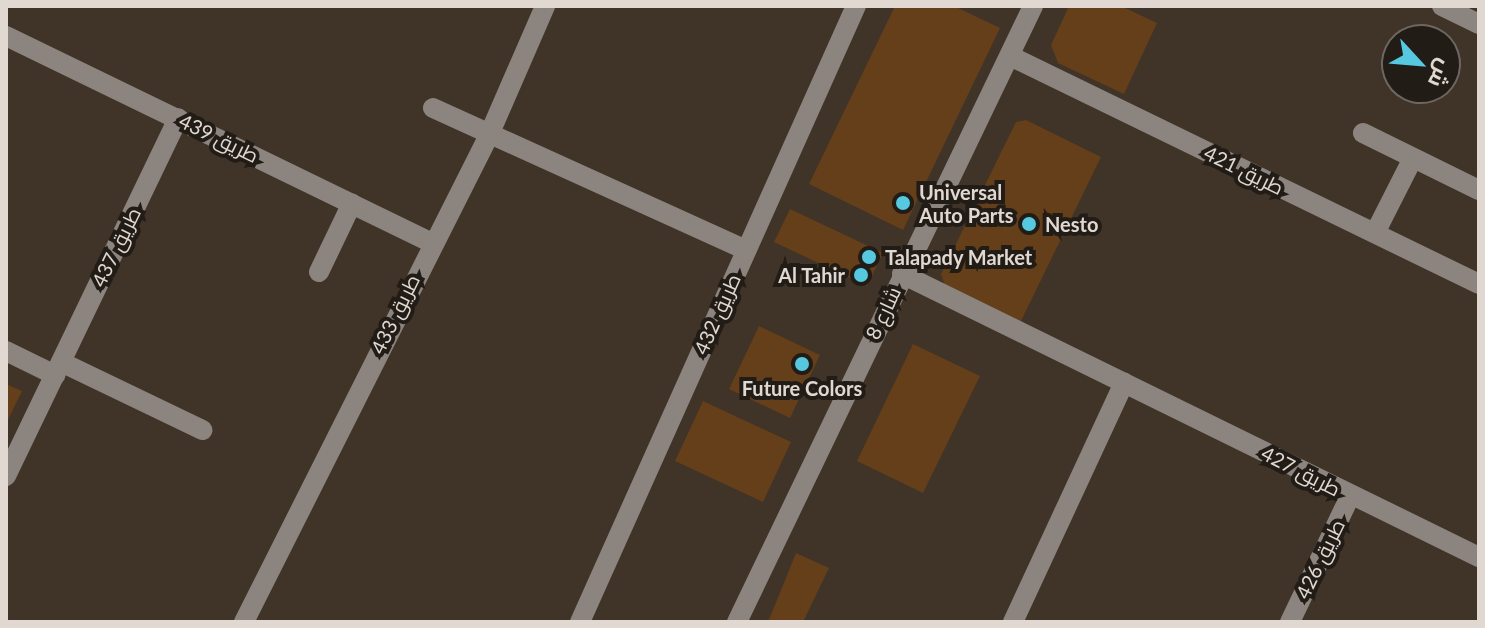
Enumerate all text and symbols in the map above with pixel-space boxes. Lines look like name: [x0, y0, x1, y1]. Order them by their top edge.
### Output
north arrow: [1381, 24, 1461, 104]
text: ش: [1423, 55, 1460, 92]
street label: طريق 439: [175, 108, 263, 168]
street label: طريق 421: [1200, 140, 1288, 200]
place label: Universal Auto Parts: [919, 180, 1014, 227]
marker: Universal Auto Parts: [894, 194, 912, 212]
street label: طريق 437: [86, 203, 146, 291]
place label: Nesto: [1045, 212, 1098, 236]
marker: Nesto: [1020, 215, 1038, 233]
place label: Talapady Market: [885, 245, 1033, 269]
marker: Talapady Market: [860, 248, 878, 266]
place label: Al Tahir: [778, 263, 845, 287]
marker: Al Tahir: [852, 266, 870, 284]
street label: طريق 433: [365, 270, 425, 358]
street label: طريق 432: [689, 270, 745, 358]
street label: شارع 8: [860, 283, 906, 343]
marker: Future Colors: [793, 355, 811, 373]
place label: Future Colors: [742, 376, 862, 400]
street label: طريق 427: [1257, 441, 1345, 501]
street label: طريق 426: [1290, 515, 1350, 603]

